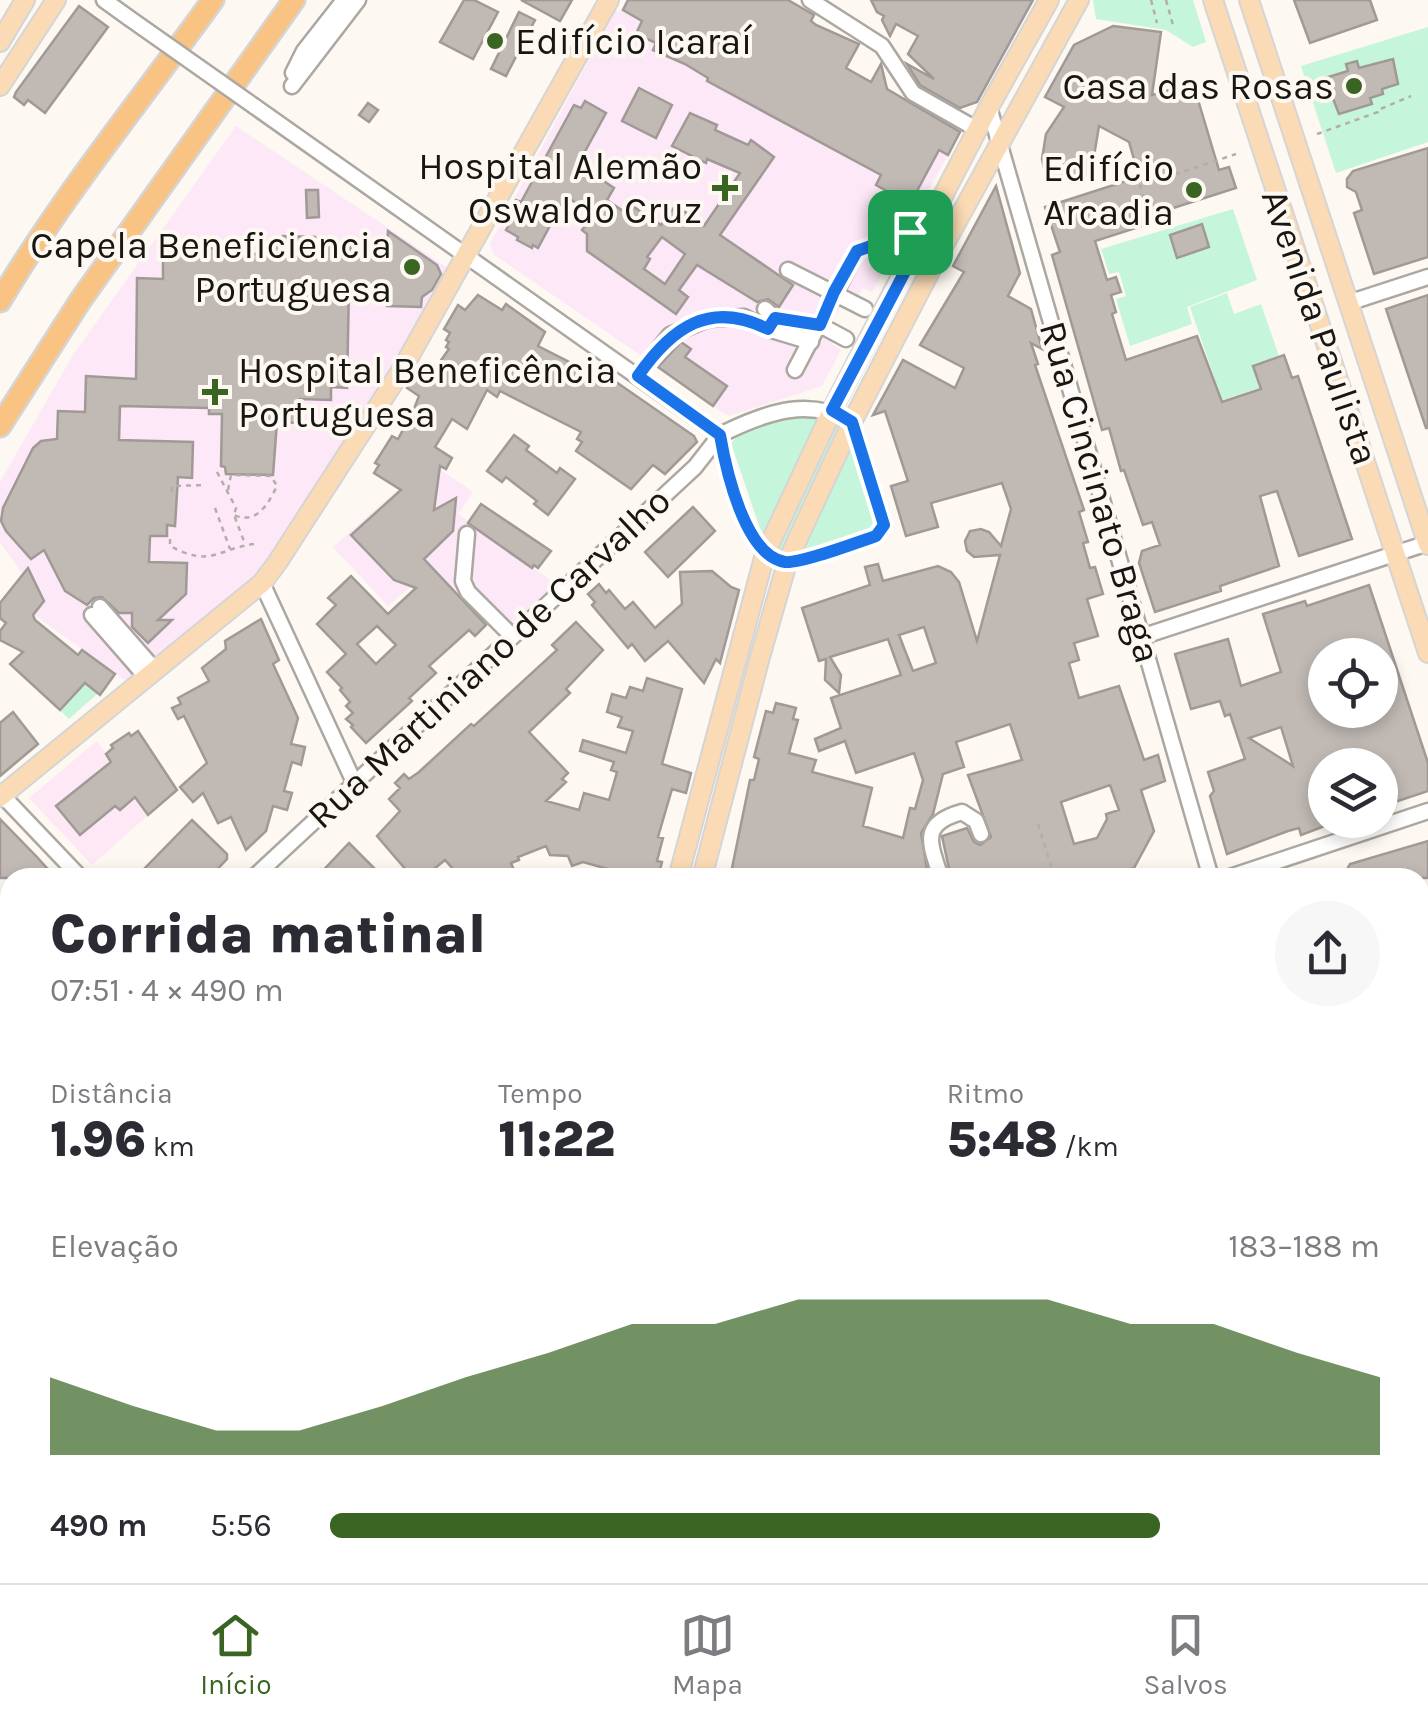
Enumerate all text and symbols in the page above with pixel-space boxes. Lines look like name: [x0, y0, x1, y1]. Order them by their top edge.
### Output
place label: Edifício Icaraí: [515, 19, 753, 64]
marker: Edifício Icaraí: [484, 30, 506, 52]
place label: Casa das Rosas: [1063, 64, 1334, 109]
marker: Casa das Rosas: [1343, 75, 1365, 97]
place label: Hospital Alemão Oswaldo Cruz: [418, 144, 702, 233]
place label: Edifício Arcadia: [1043, 146, 1174, 235]
marker: Hospital Alemão Oswaldo Cruz: [712, 175, 738, 201]
marker: Edifício Arcadia: [1183, 179, 1205, 201]
street label: Avenida Paulista: [1252, 183, 1388, 471]
pin: [868, 190, 953, 275]
icon: arrive: [883, 205, 938, 260]
place label: Capela Beneficiencia Portuguesa: [30, 223, 392, 312]
marker: Capela Beneficiencia Portuguesa: [401, 256, 423, 278]
street label: Rua Cincinato Braga: [1030, 316, 1170, 668]
place label: Hospital Beneficência Portuguesa: [238, 348, 616, 437]
marker: Hospital Beneficência Portuguesa: [202, 379, 228, 405]
street label: Rua Martiniano de Carvalho: [298, 478, 680, 838]
map controls: [1308, 638, 1398, 838]
button: locate: [1308, 638, 1398, 728]
button: layers: [1308, 748, 1398, 838]
button: share: [1275, 901, 1380, 1006]
text: Corrida matinal: [50, 902, 486, 966]
text: 07:51 · 4 × 490 m: [50, 972, 284, 1009]
text: Distância: [50, 1077, 173, 1110]
text: Tempo: [498, 1077, 582, 1110]
text: Ritmo: [947, 1077, 1024, 1110]
text: 1.96: [50, 1110, 146, 1169]
text: 11:22: [498, 1110, 615, 1169]
text: 5:48: [947, 1110, 1058, 1169]
text: km: [146, 1130, 195, 1163]
text: /km: [1058, 1130, 1119, 1163]
text: Elevação: [50, 1228, 179, 1265]
text: 183–188 m: [1228, 1228, 1380, 1265]
text: 490 m: [50, 1507, 147, 1544]
text: 5:56: [210, 1507, 272, 1544]
tab: Início: [200, 1608, 271, 1701]
tab: Mapa: [672, 1608, 743, 1701]
tab: Salvos: [1143, 1608, 1228, 1701]

